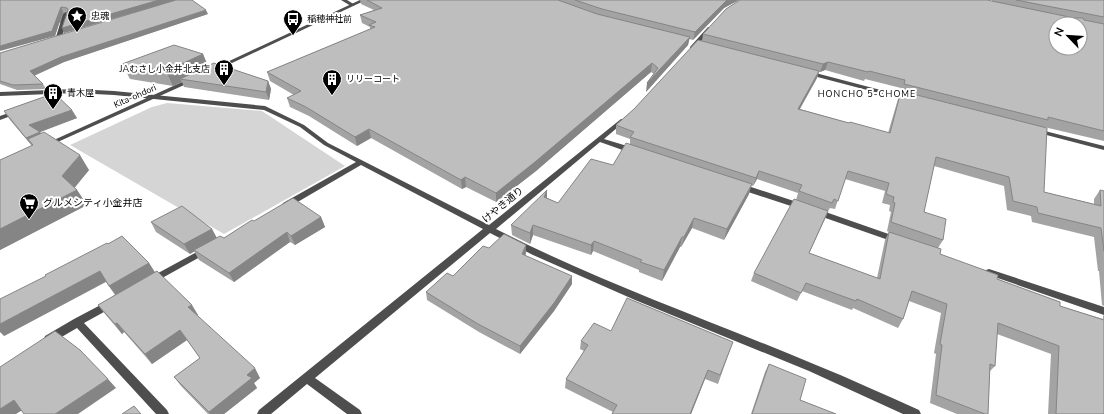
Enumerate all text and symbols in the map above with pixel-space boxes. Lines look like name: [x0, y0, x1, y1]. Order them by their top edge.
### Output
place icon: 忠魂: [66, 5, 88, 33]
bus stop icon: 稲穂神社前: [282, 8, 304, 36]
place label: 忠魂: [91, 10, 110, 22]
place label: 稲穂神社前: [307, 13, 352, 25]
north arrow: [1048, 16, 1088, 56]
text: N: [1051, 25, 1068, 39]
building icon: JAむさし小金井北支店: [213, 58, 235, 86]
place label: JAむさし小金井北支店: [119, 63, 210, 75]
building icon: リリーコート: [321, 68, 343, 96]
place label: リリーコート: [346, 73, 400, 85]
street label: Kita-ohdori: [112, 81, 158, 111]
building icon: 青木屋: [42, 82, 64, 110]
place label: 青木屋: [67, 87, 94, 99]
district label: HONCHO 5-CHOME: [818, 88, 916, 100]
street label: けやき通り: [479, 184, 527, 226]
supermarket icon: グルメシティ小金井店: [18, 192, 40, 220]
place label: グルメシティ小金井店: [43, 196, 142, 210]

